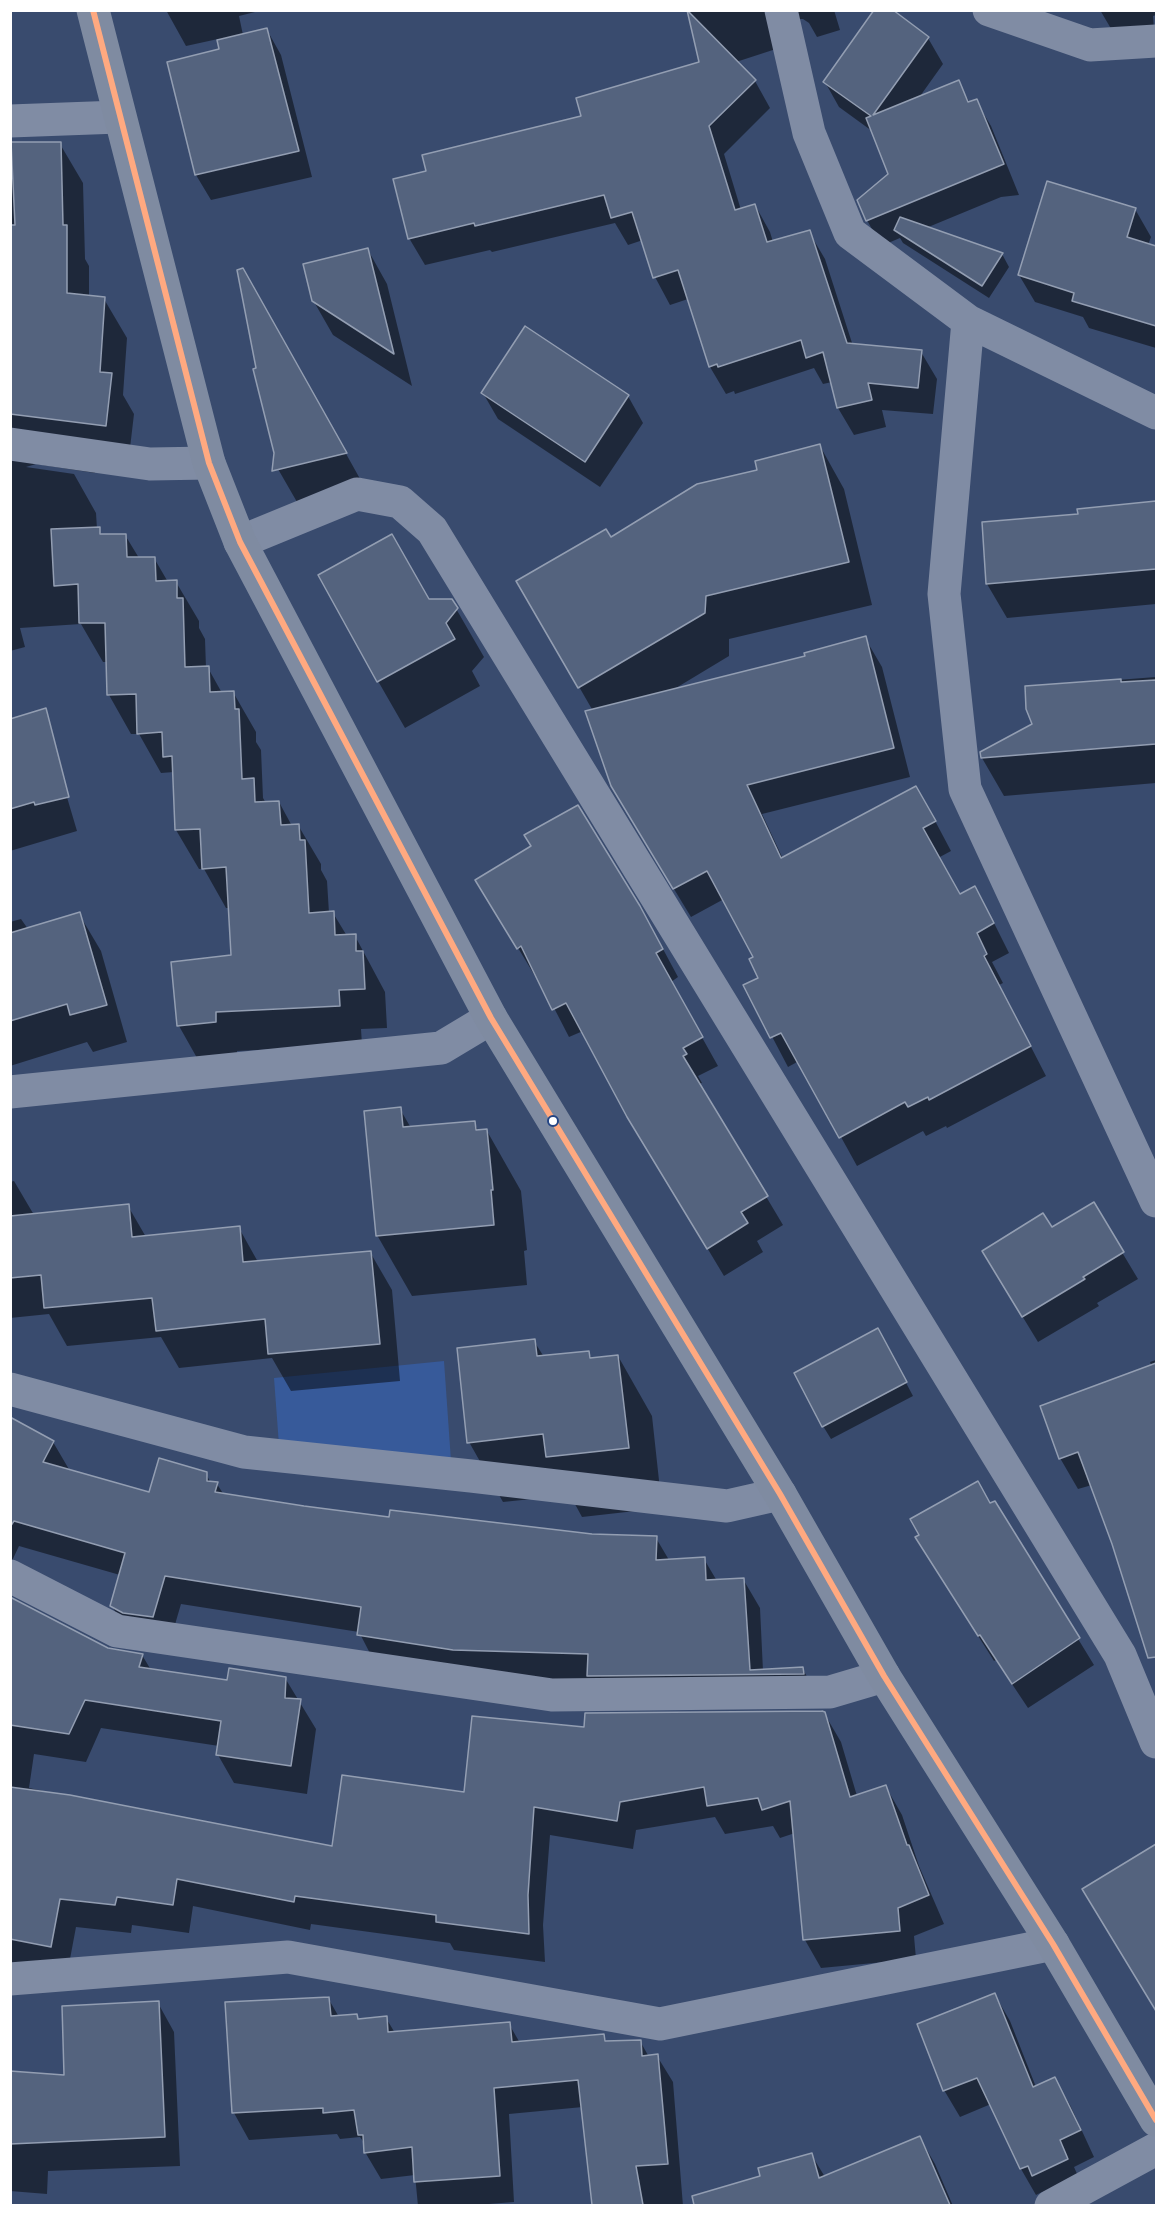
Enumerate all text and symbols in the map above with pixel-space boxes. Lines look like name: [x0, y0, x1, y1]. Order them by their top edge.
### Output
unlabelled marker: [547, 1115, 559, 1127]

